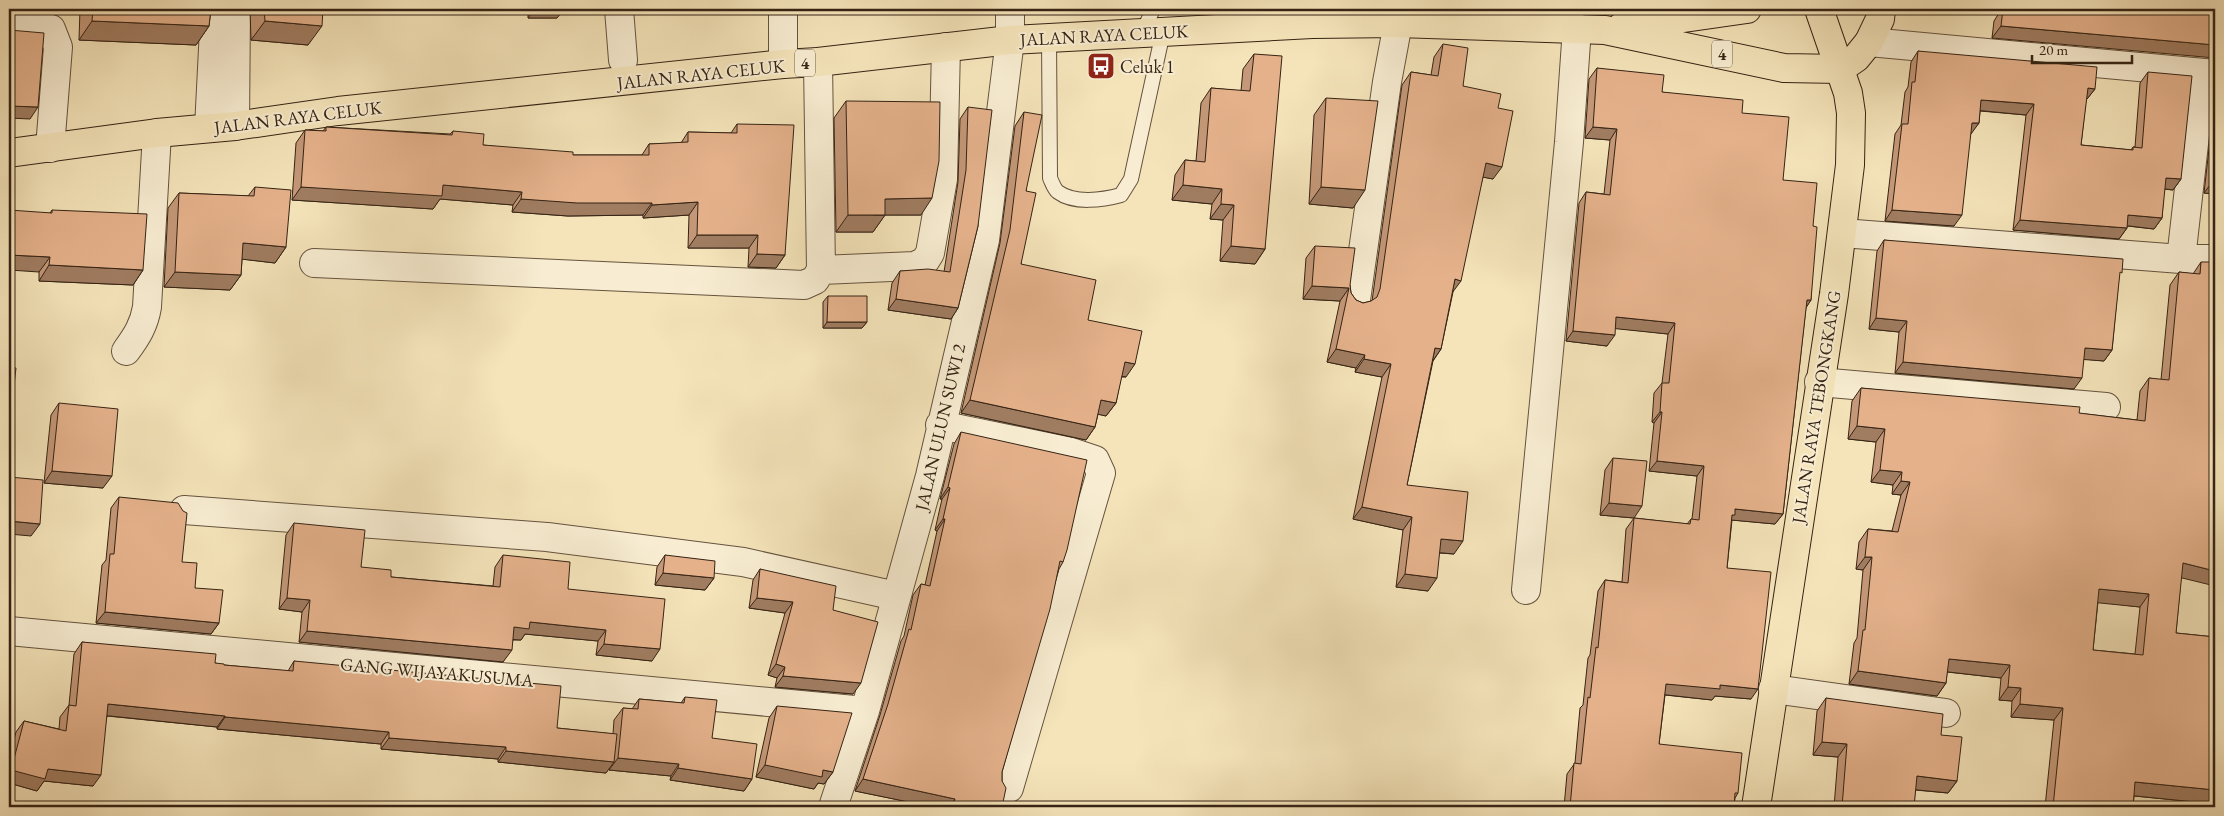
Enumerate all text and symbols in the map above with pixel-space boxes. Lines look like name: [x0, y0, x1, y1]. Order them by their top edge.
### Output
street label: JALAN RAYA CELUK: [1017, 19, 1190, 51]
scale bar: [2032, 32, 2132, 64]
text: 20 m: [2039, 40, 2068, 59]
road number: 4: [1712, 41, 1732, 68]
road number: 4: [795, 49, 815, 76]
bus stop icon: Celuk 1: [1086, 51, 1116, 81]
street label: JALAN RAYA CELUK: [614, 54, 787, 94]
place label: Celuk 1: [1120, 55, 1174, 78]
street label: JALAN RAYA CELUK: [211, 95, 384, 139]
street label: JALAN RAYA TEBONGKANG: [1786, 289, 1846, 527]
street label: JALAN ULUN SUWI 2: [909, 341, 971, 515]
street label: GANG WIJAYAKUSUMA: [339, 652, 535, 692]

